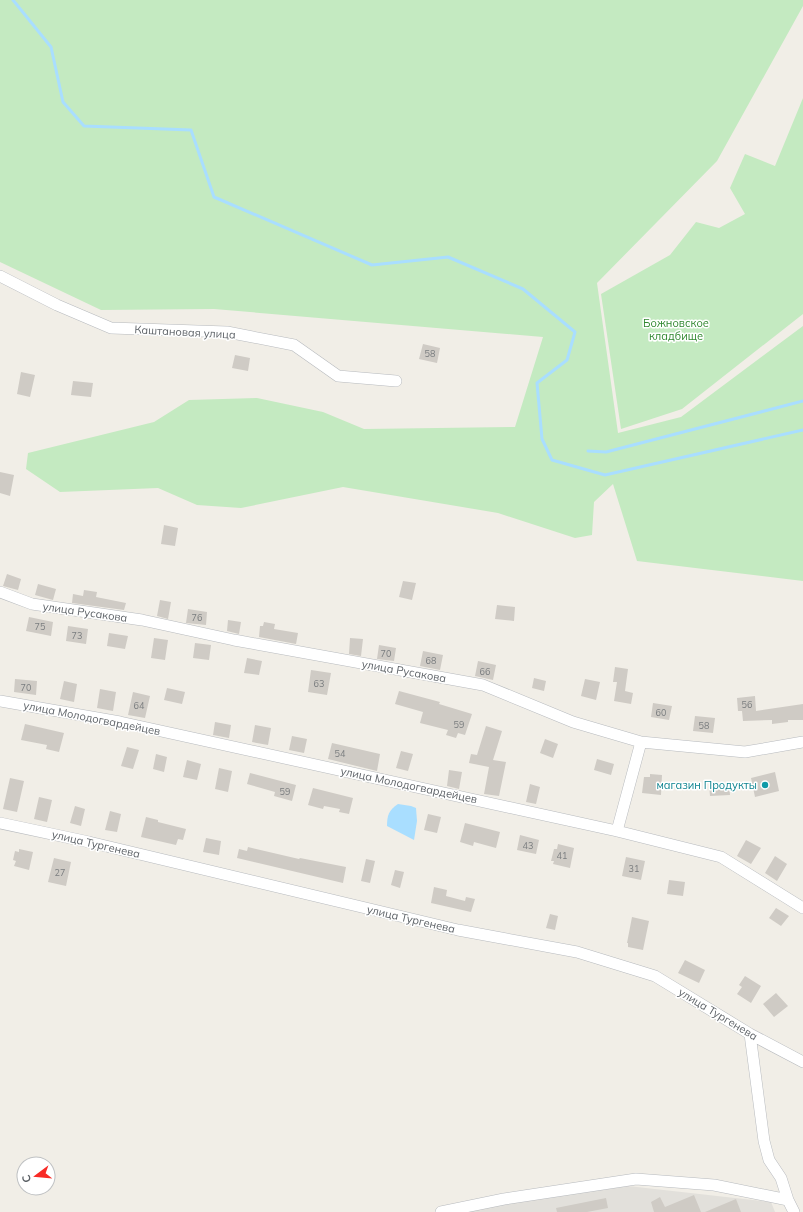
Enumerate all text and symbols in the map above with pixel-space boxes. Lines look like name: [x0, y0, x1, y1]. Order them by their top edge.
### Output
park label: Божновское кладбище: [643, 316, 709, 343]
street label: Каштановая улица: [134, 322, 236, 342]
house number: 58: [425, 348, 435, 359]
street label: улица Русакова: [42, 599, 128, 625]
house number: 76: [192, 612, 202, 623]
house number: 75: [35, 621, 46, 632]
house number: 73: [72, 630, 82, 641]
house number: 70: [381, 648, 391, 659]
house number: 68: [426, 655, 436, 666]
street label: улица Русакова: [361, 657, 447, 685]
house number: 66: [480, 666, 490, 677]
house number: 63: [314, 678, 324, 689]
house number: 70: [21, 682, 31, 693]
street label: улица Молодогвардейцев: [22, 698, 162, 738]
house number: 56: [742, 699, 752, 710]
house number: 64: [134, 700, 145, 711]
house number: 60: [656, 707, 666, 718]
house number: 59: [454, 719, 464, 730]
house number: 58: [699, 720, 709, 731]
house number: 54: [335, 748, 346, 759]
street label: улица Молодогвардейцев: [339, 764, 479, 806]
place label: магазин Продукты: [656, 778, 757, 792]
marker: магазин Продукты: [760, 780, 770, 790]
house number: 59: [280, 786, 290, 797]
street label: улица Тургенева: [51, 827, 141, 861]
house number: 43: [523, 840, 533, 851]
house number: 41: [557, 850, 567, 861]
house number: 31: [629, 863, 639, 874]
house number: 27: [55, 867, 65, 878]
street label: улица Тургенева: [366, 902, 456, 936]
street label: улица Тургенева: [676, 985, 760, 1043]
north arrow: [16, 1156, 56, 1196]
text: С: [18, 1173, 34, 1184]

